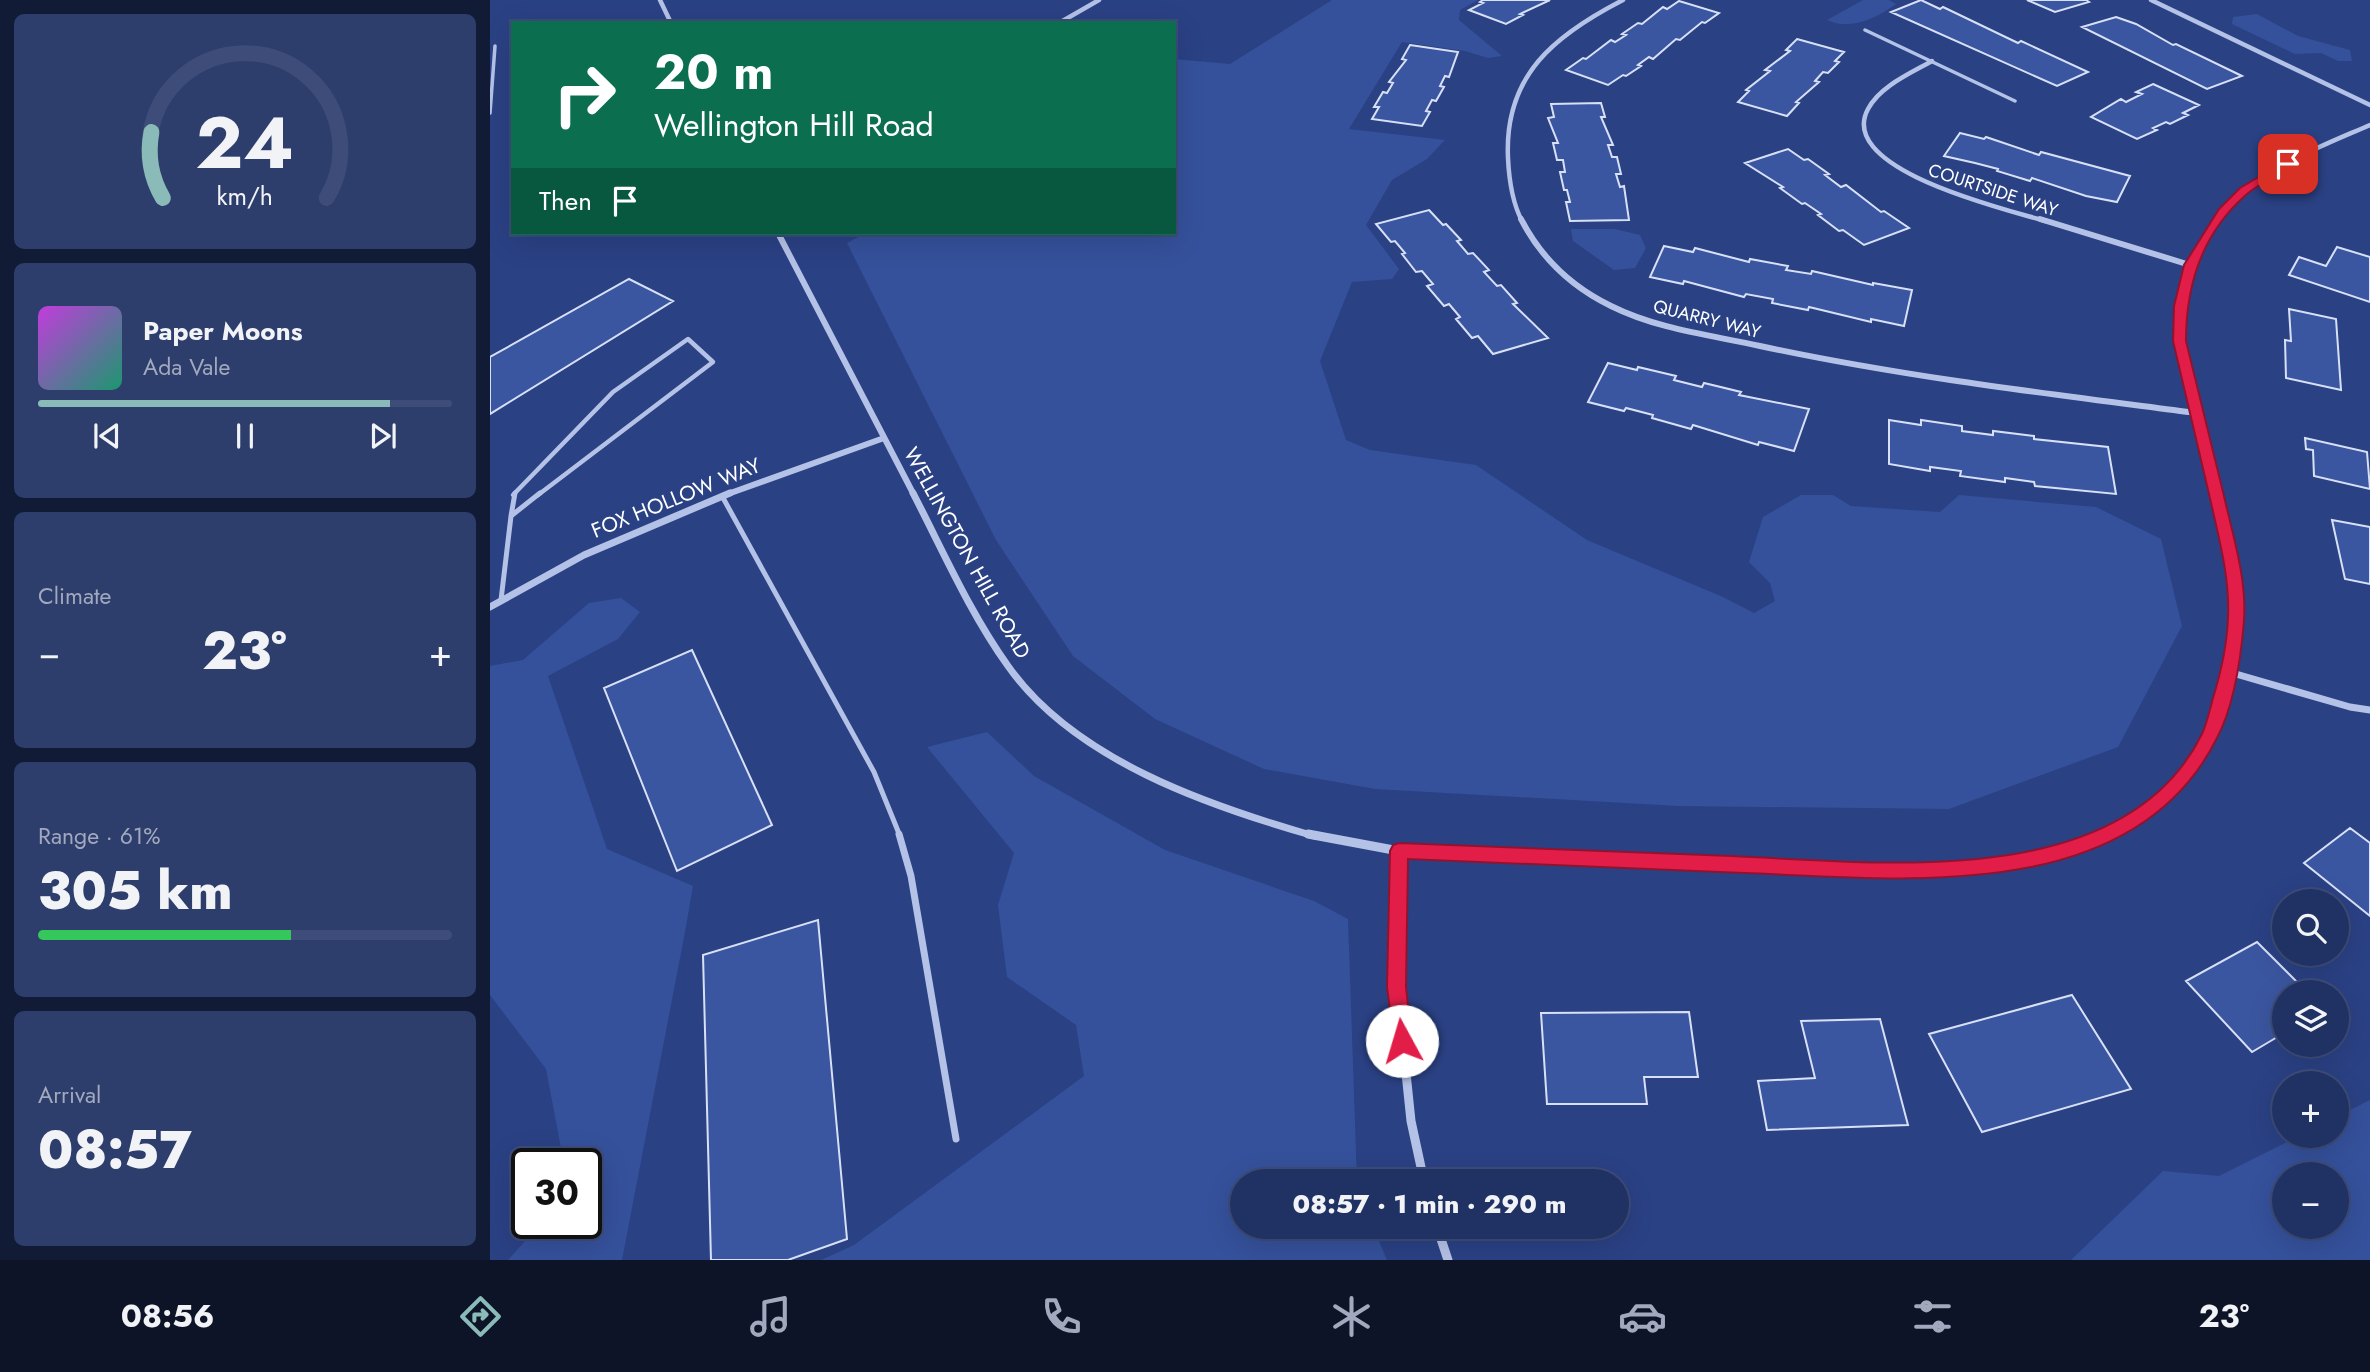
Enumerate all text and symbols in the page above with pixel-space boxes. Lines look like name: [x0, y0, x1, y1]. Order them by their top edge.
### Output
text: 20 m: [654, 37, 773, 107]
icon: right: [539, 49, 630, 140]
text: 24: [196, 90, 294, 195]
text: Wellington Hill Road: [654, 102, 934, 148]
pin: [2258, 134, 2318, 194]
icon: arrive: [2269, 145, 2307, 183]
street label: COURTSIDE WAY: [1925, 157, 2062, 223]
text: km/h: [217, 177, 273, 213]
text: Then: [539, 182, 592, 220]
icon: arrive: [606, 182, 644, 220]
street label: QUARRY WAY: [1651, 293, 1764, 345]
text: Paper Moons: [143, 312, 303, 350]
text: Ada Vale: [143, 350, 230, 384]
icon: previous: [88, 417, 126, 455]
icon: pause: [226, 417, 264, 455]
icon: next: [364, 417, 402, 455]
street label: WELLINGTON HILL ROAD: [896, 442, 1038, 664]
street label: FOX HOLLOW WAY: [587, 450, 765, 546]
text: Climate: [38, 579, 111, 613]
text: 23°: [202, 613, 287, 689]
text: −: [38, 625, 60, 680]
text: +: [429, 625, 452, 680]
text: Range · 61%: [38, 819, 161, 853]
text: 305 km: [38, 853, 233, 929]
map controls: [2272, 889, 2349, 1239]
button: search: [2272, 889, 2349, 966]
button: layers: [2272, 980, 2349, 1057]
position arrow: [1365, 1004, 1439, 1078]
button: +: [2272, 1071, 2349, 1148]
text: Arrival: [38, 1078, 101, 1112]
text: 08:57: [38, 1112, 192, 1188]
speed limit sign: 30: [511, 1148, 602, 1239]
button: −: [2272, 1162, 2349, 1239]
text: 08:57 · 1 min · 290 m: [1293, 1185, 1566, 1223]
icon: directions: [456, 1292, 505, 1341]
icon: music: [746, 1292, 795, 1341]
icon: phone: [1037, 1292, 1086, 1341]
icon: climate: [1327, 1292, 1376, 1341]
icon: car: [1618, 1292, 1667, 1341]
icon: filters: [1908, 1292, 1957, 1341]
text: 08:56: [121, 1293, 214, 1339]
text: 23°: [2199, 1293, 2249, 1339]

